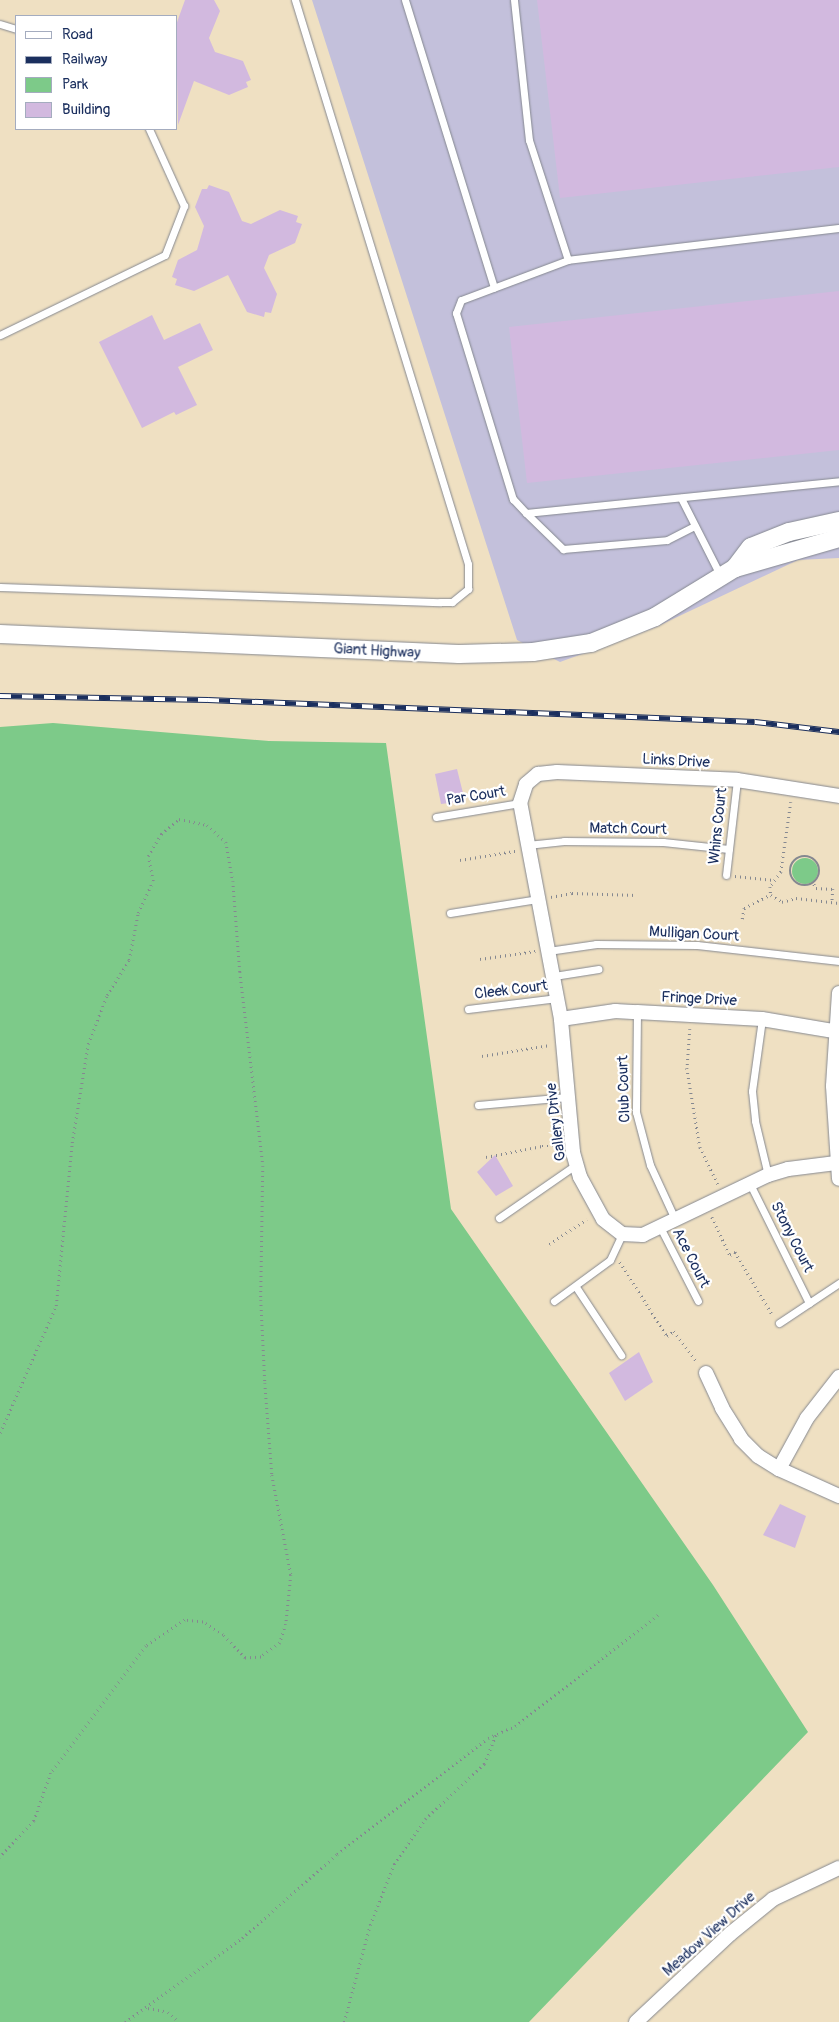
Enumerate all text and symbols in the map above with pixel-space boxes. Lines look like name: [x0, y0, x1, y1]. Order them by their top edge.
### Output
legend: [15, 15, 178, 130]
text: Road: [62, 25, 93, 44]
text: Railway: [62, 50, 107, 69]
text: Park: [62, 75, 88, 94]
text: Building: [62, 100, 110, 119]
street label: Giant Highway: [333, 640, 421, 662]
street label: Links Drive: [642, 750, 710, 772]
street label: Par Court: [445, 782, 507, 810]
street label: Whins Court: [705, 787, 731, 865]
street label: Match Court: [589, 819, 667, 839]
street label: Mulligan Court: [648, 923, 740, 945]
street label: Cleek Court: [473, 977, 549, 1003]
street label: Fringe Drive: [661, 988, 737, 1010]
street label: Club Court: [614, 1055, 634, 1123]
street label: Gallery Drive: [542, 1082, 570, 1162]
street label: Stony Court: [767, 1199, 817, 1275]
street label: Ace Court: [668, 1225, 714, 1291]
street label: Meadow View Drive: [659, 1888, 759, 1980]

